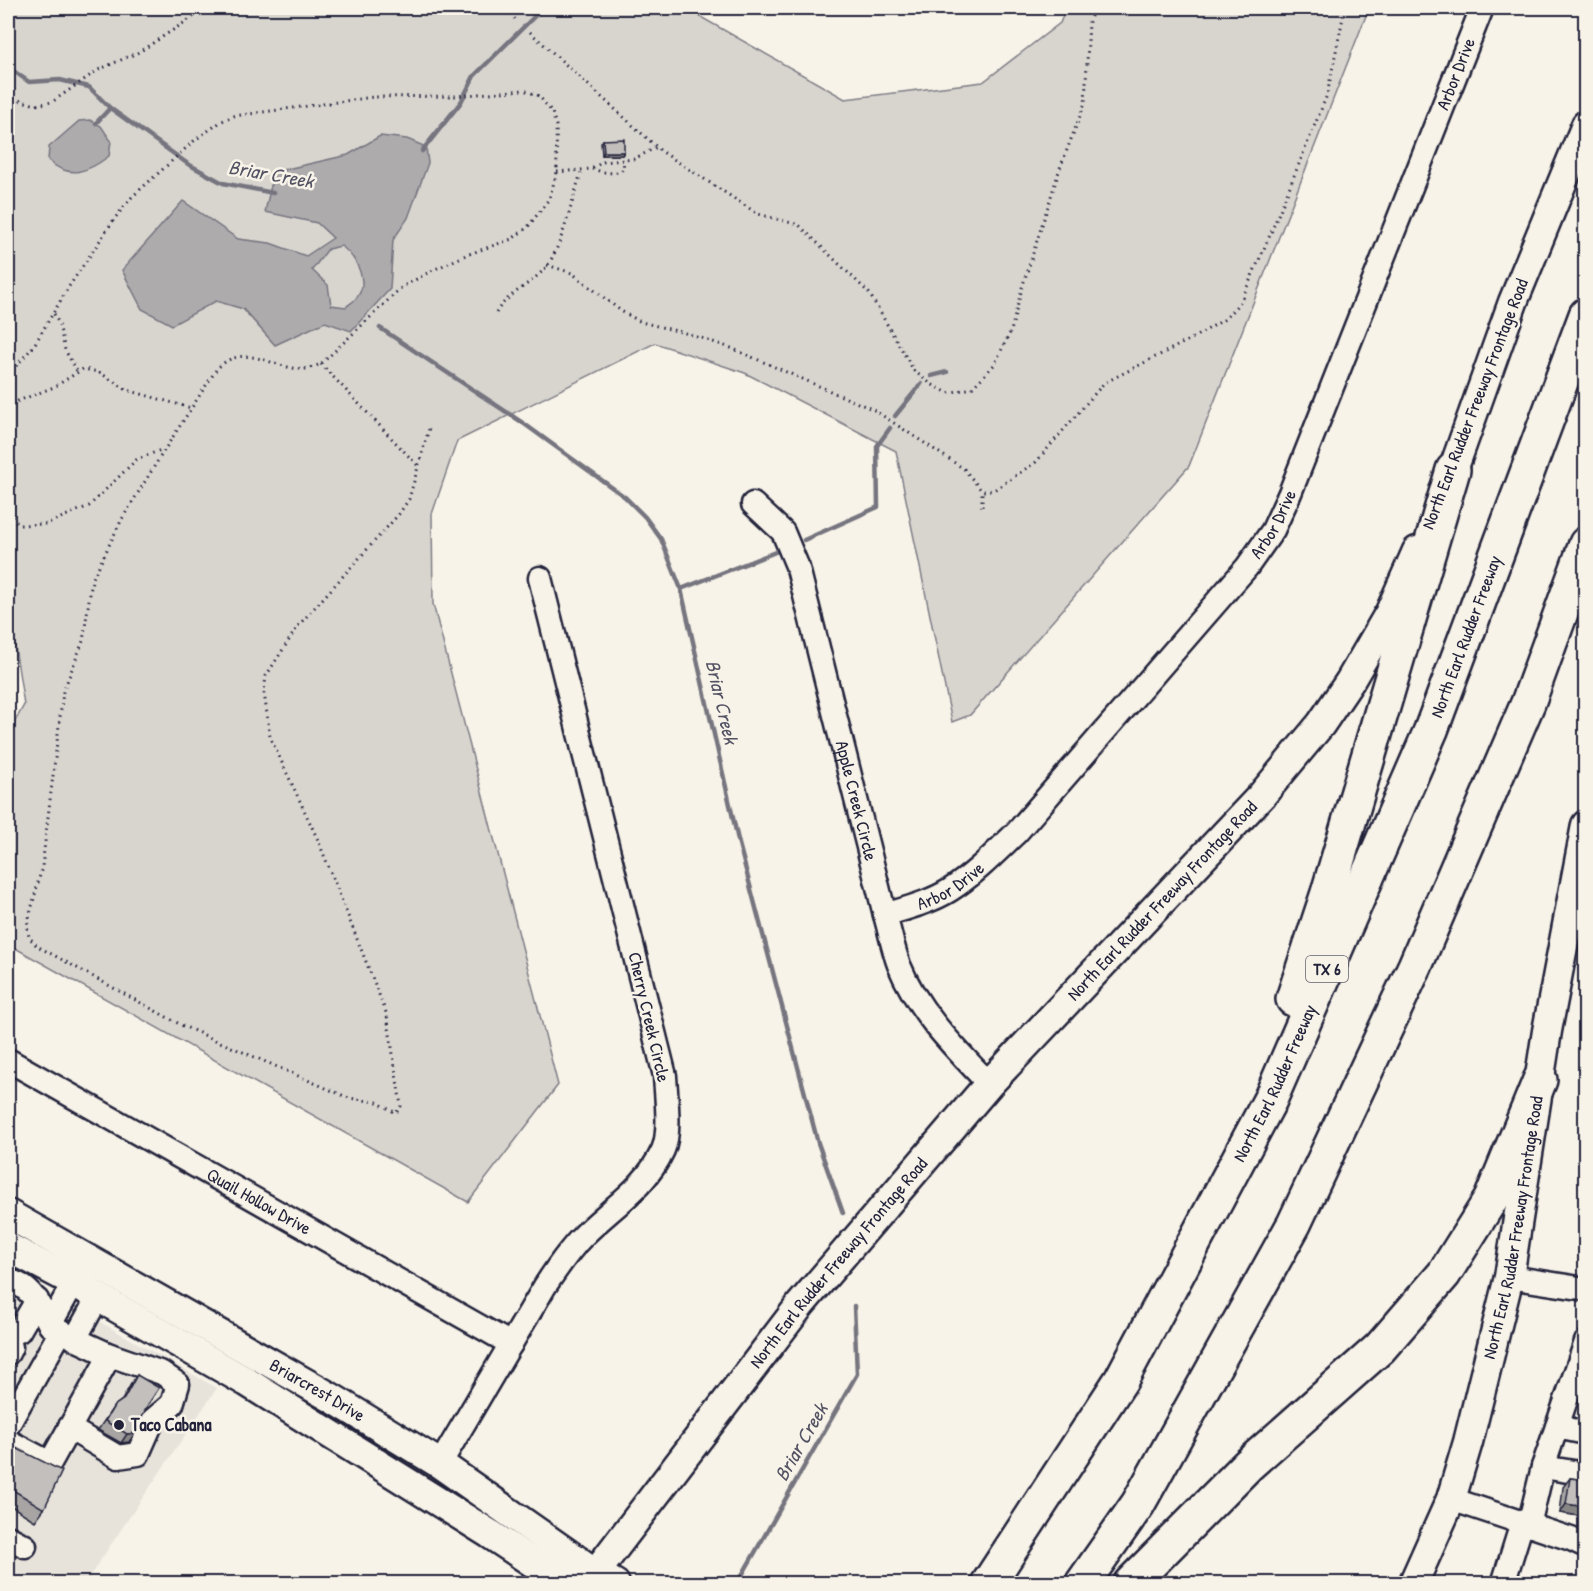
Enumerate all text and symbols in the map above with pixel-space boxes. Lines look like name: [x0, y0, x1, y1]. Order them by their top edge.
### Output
street label: Arbor Drive: [1430, 34, 1481, 114]
water label: Briar Creek: [227, 153, 317, 195]
street label: North Earl Rudder Freeway Frontage Road: [1415, 275, 1534, 533]
street label: Arbor Drive: [1244, 485, 1302, 563]
street label: North Earl Rudder Freeway: [1424, 551, 1507, 721]
water label: Briar Creek: [700, 657, 746, 748]
street label: Apple Creek Circle: [830, 738, 884, 863]
street label: North Earl Rudder Freeway Frontage Road: [1061, 795, 1262, 1006]
street label: Arbor Drive: [913, 856, 989, 916]
street label: Cherry Creek Circle: [622, 949, 677, 1084]
road number: TX 6: [1306, 956, 1348, 982]
street label: North Earl Rudder Freeway: [1226, 1000, 1322, 1166]
street label: North Earl Rudder Freeway Frontage Road: [1476, 1094, 1549, 1361]
street label: North Earl Rudder Freeway Frontage Road: [743, 1152, 933, 1373]
street label: Quail Hollow Drive: [202, 1162, 316, 1241]
street label: Briarcrest Drive: [265, 1352, 370, 1427]
water label: Briar Creek: [768, 1397, 834, 1485]
place label: Taco Cabana: [130, 1412, 212, 1437]
marker: Taco Cabana: [112, 1418, 126, 1432]

